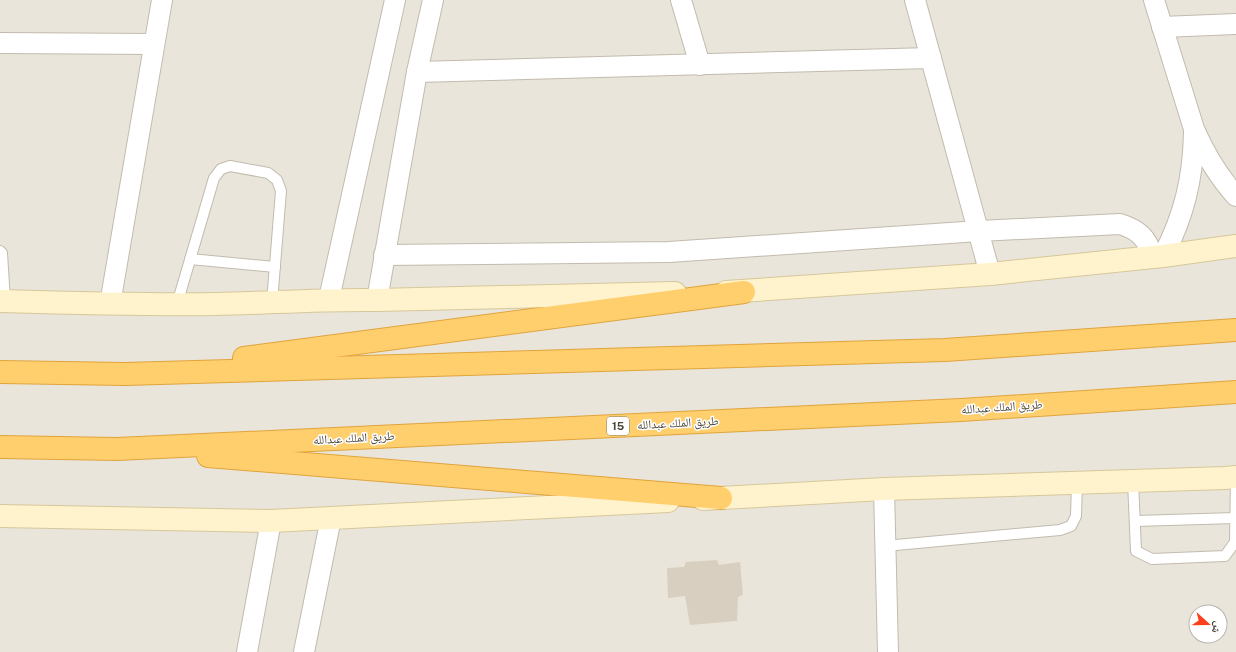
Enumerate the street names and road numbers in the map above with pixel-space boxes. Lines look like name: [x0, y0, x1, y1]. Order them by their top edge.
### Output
street label: طريق الملك عبدالله: [961, 397, 1043, 417]
street label: طريق الملك عبدالله: [637, 414, 719, 432]
road number: 15: [607, 417, 629, 435]
street label: طريق الملك عبدالله: [313, 429, 395, 447]

